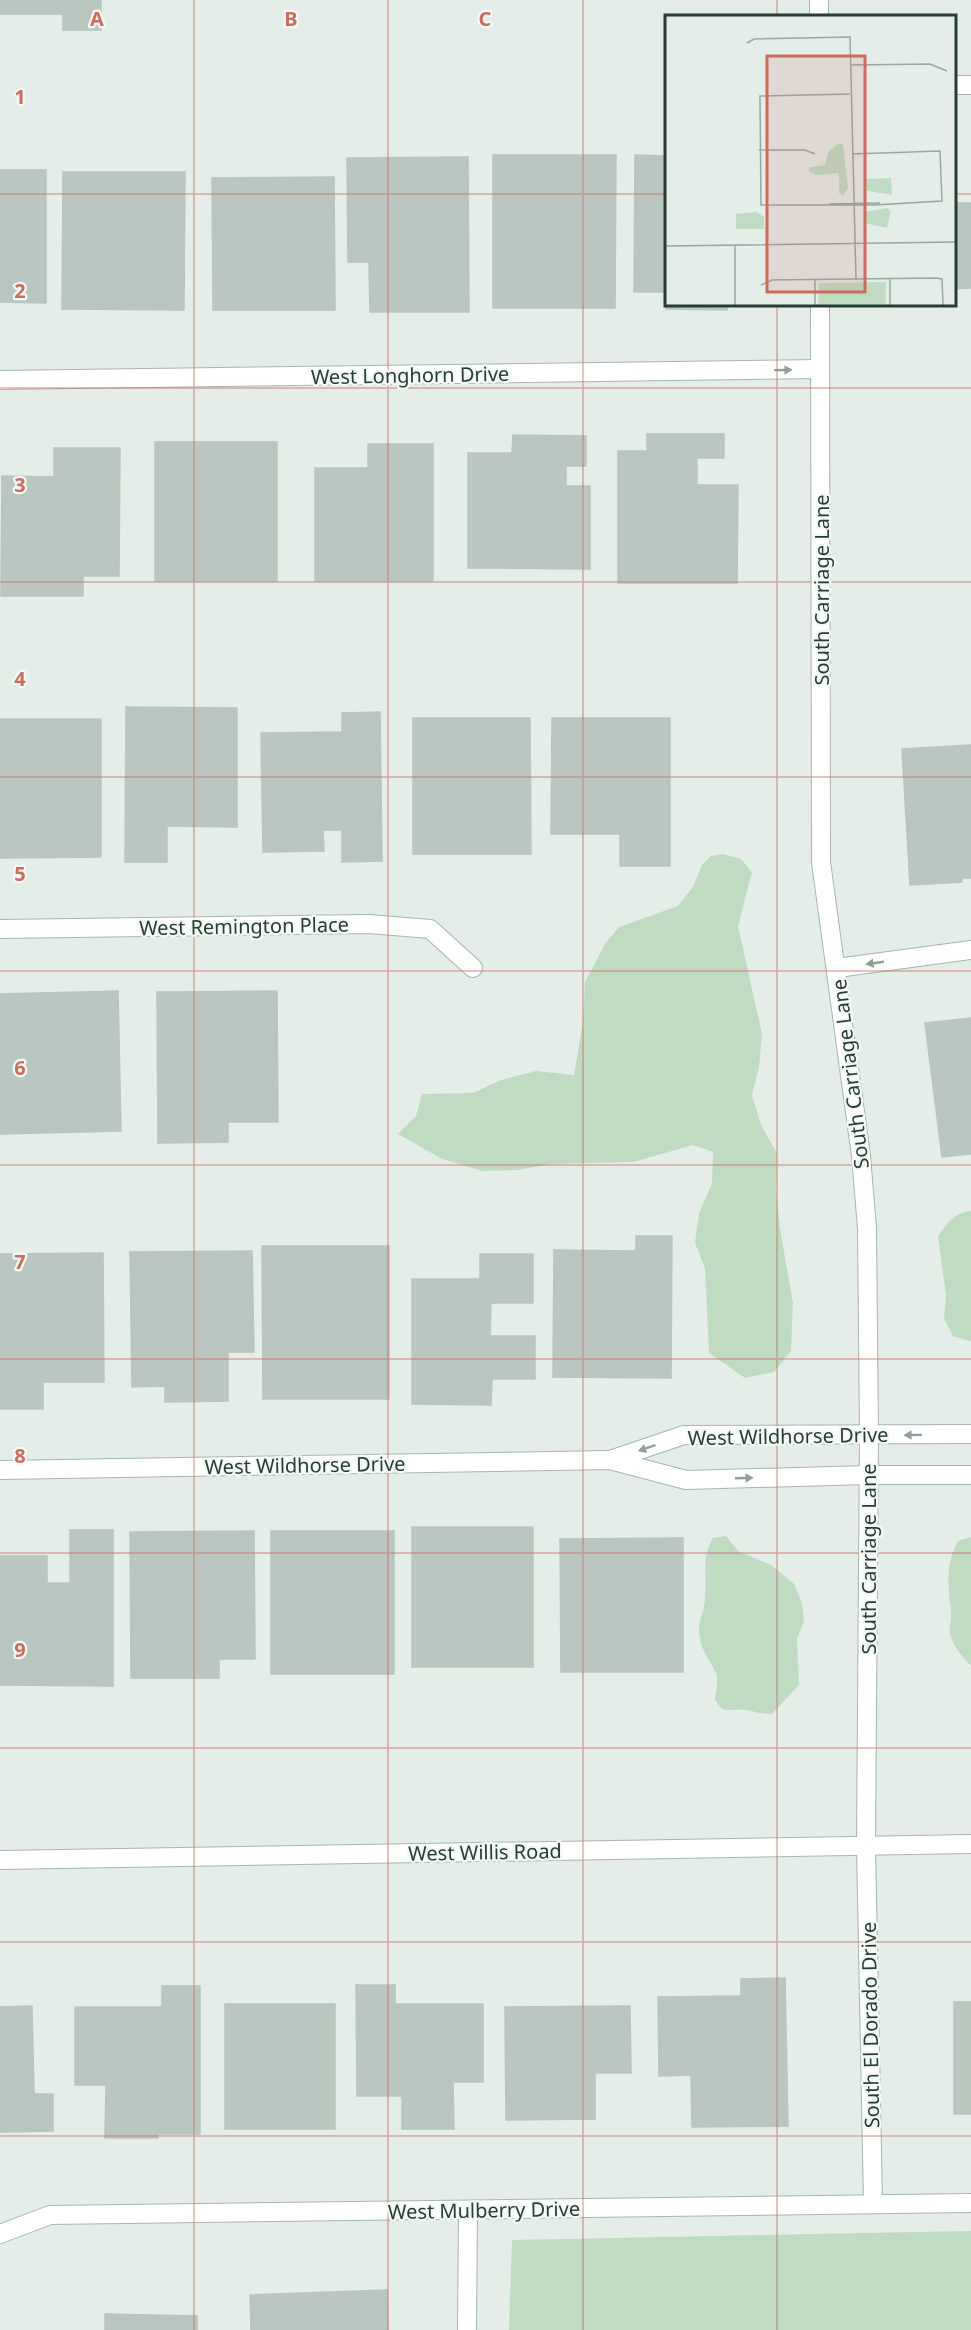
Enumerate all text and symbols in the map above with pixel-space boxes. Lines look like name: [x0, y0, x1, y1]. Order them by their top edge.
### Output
text: A: [90, 5, 104, 32]
text: B: [284, 5, 298, 32]
text: C: [479, 5, 492, 32]
inset map: [665, 15, 956, 306]
text: 1: [14, 83, 26, 110]
text: 2: [14, 277, 26, 304]
street label: West Longhorn Drive: [311, 360, 509, 390]
one-way arrow: [773, 365, 792, 374]
text: 3: [14, 471, 26, 498]
street label: South Carriage Lane: [808, 494, 835, 686]
text: 4: [14, 665, 26, 692]
text: 5: [14, 860, 26, 887]
street label: West Remington Place: [139, 911, 349, 941]
one-way arrow: [865, 959, 884, 968]
street label: South Carriage Lane: [825, 978, 875, 1170]
text: 6: [14, 1054, 26, 1081]
text: 7: [14, 1248, 26, 1275]
street label: West Wildhorse Drive: [687, 1421, 889, 1451]
one-way arrow: [903, 1430, 922, 1440]
text: 8: [14, 1442, 26, 1469]
one-way arrow: [638, 1443, 656, 1453]
street label: West Wildhorse Drive: [204, 1450, 406, 1480]
street label: South Carriage Lane: [855, 1463, 882, 1655]
one-way arrow: [735, 1474, 754, 1483]
text: 9: [14, 1636, 26, 1663]
street label: West Willis Road: [408, 1837, 562, 1867]
street label: South El Dorado Drive: [855, 1922, 885, 2128]
street label: West Mulberry Drive: [388, 2195, 580, 2225]

